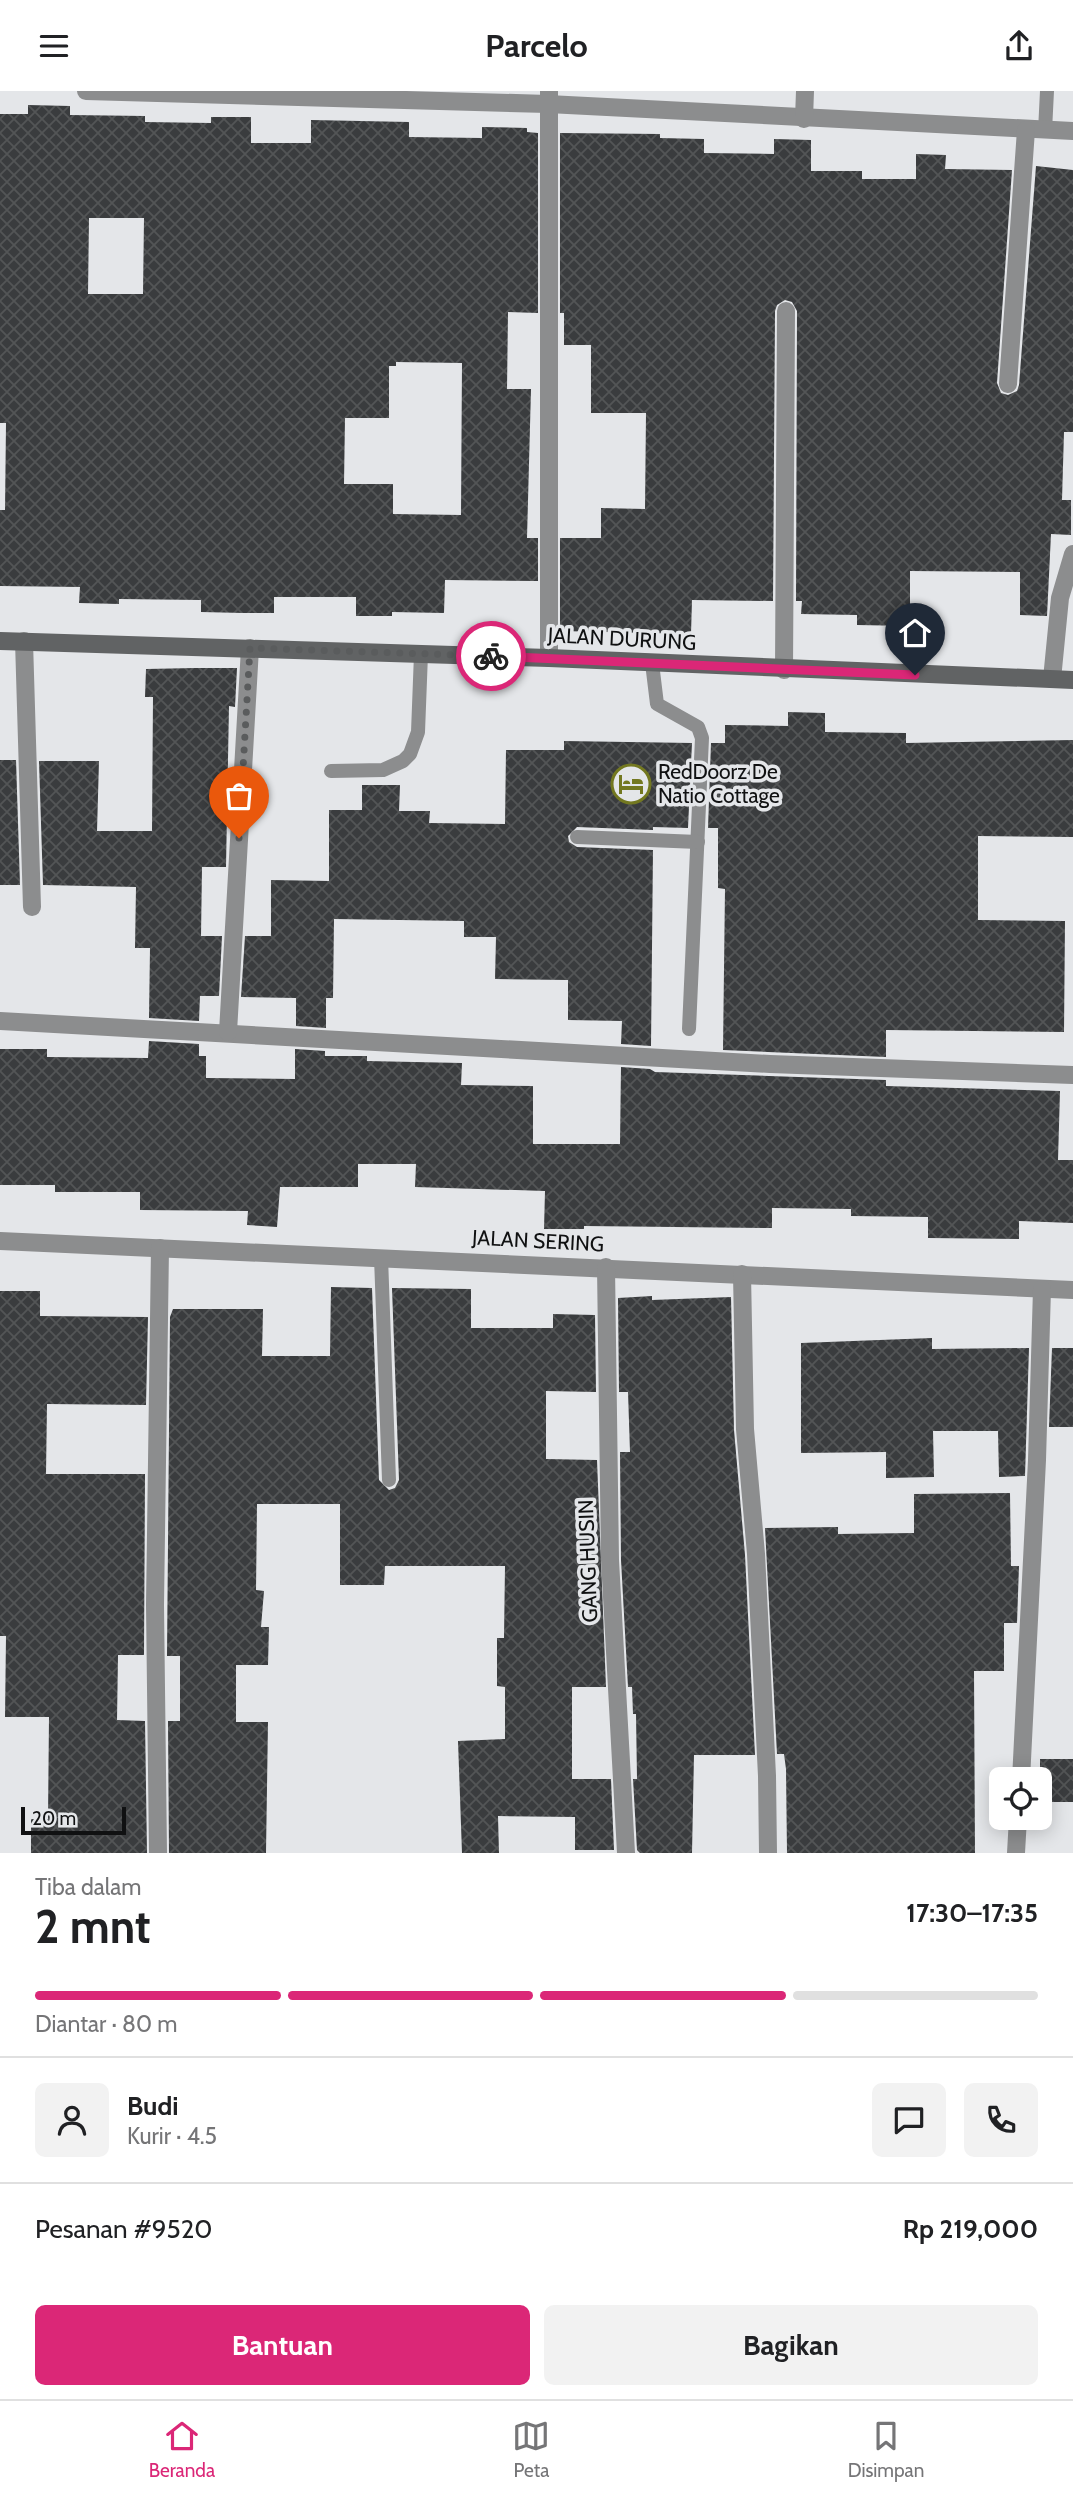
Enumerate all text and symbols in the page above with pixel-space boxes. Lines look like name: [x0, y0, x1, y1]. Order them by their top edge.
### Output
text: Parcelo: [485, 26, 588, 65]
icon: menu: [35, 27, 73, 65]
icon: share: [1000, 27, 1038, 65]
pin: [885, 603, 945, 675]
icon: home: [896, 614, 934, 652]
courier: [456, 621, 526, 691]
street label: JALAN DURUNG: [546, 622, 697, 655]
icon: bike: [472, 637, 510, 675]
place label: RedDoorz De Natio Cottage: [658, 759, 780, 808]
hotel icon: RedDoorz De Natio Cottage: [610, 763, 652, 805]
pin: [209, 766, 269, 838]
icon: bag: [220, 777, 258, 815]
street label: JALAN SERING: [470, 1225, 605, 1256]
street label: GANG HUSIN: [573, 1499, 602, 1623]
map controls: [989, 1767, 1052, 1830]
button: locate: [989, 1767, 1052, 1830]
scale bar: [21, 1804, 126, 1836]
text: 20 m: [32, 1807, 76, 1830]
text: Tiba dalam: [35, 1873, 141, 1901]
text: 17:30–17:35: [906, 1897, 1038, 1929]
text: 2 mnt: [35, 1899, 151, 1955]
text: Diantar · 80 m: [35, 2010, 177, 2038]
button: person: [35, 2083, 109, 2157]
button: chat: [872, 2083, 946, 2157]
button: phone: [964, 2083, 1038, 2157]
text: Budi: [127, 2090, 179, 2122]
text: Kurir · 4.5: [127, 2122, 217, 2150]
text: Pesanan #9520: [35, 2213, 212, 2245]
text: Rp 219,000: [903, 2213, 1038, 2245]
button: Bantuan: [35, 2305, 530, 2385]
button: Bagikan: [544, 2305, 1038, 2385]
tab: Beranda: [149, 2417, 215, 2482]
tab: Peta: [512, 2417, 550, 2482]
tab: Disimpan: [848, 2417, 924, 2482]

